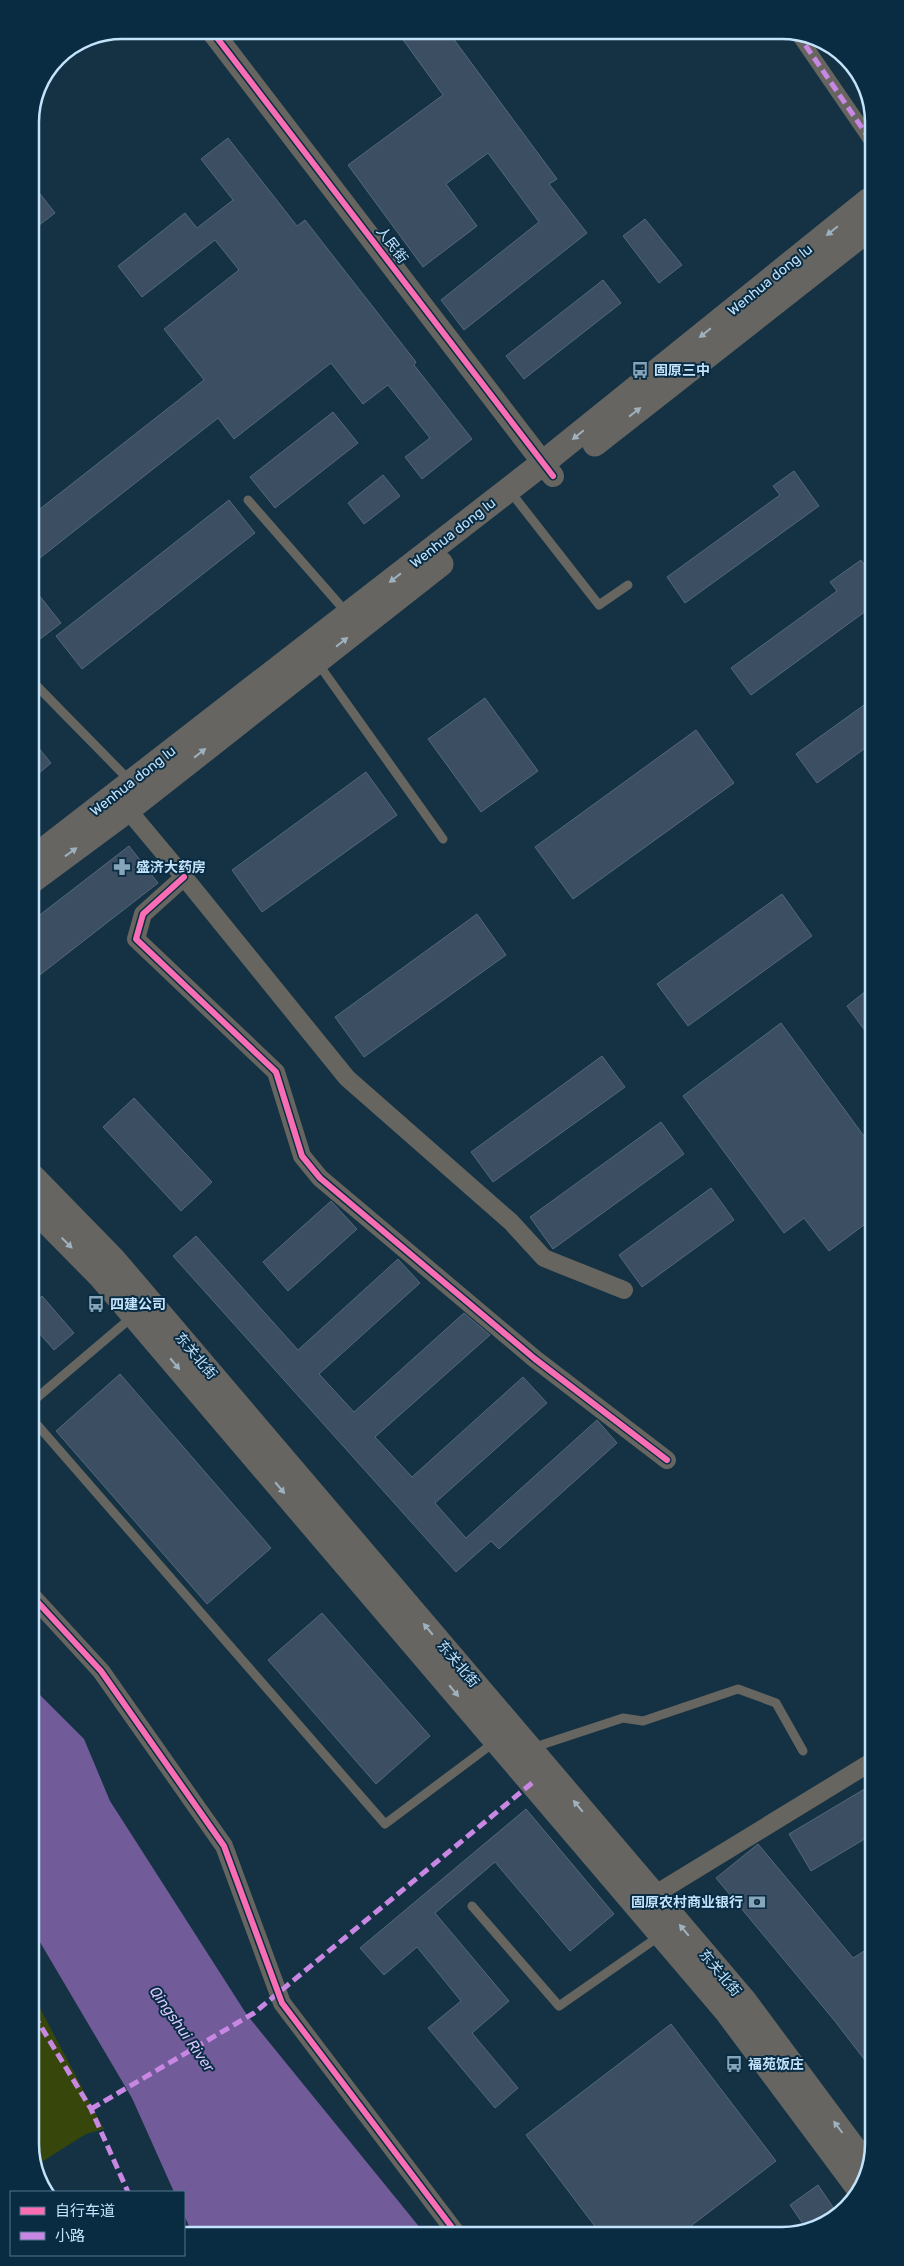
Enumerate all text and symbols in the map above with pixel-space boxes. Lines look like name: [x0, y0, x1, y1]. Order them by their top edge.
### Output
street label: 人民街: [373, 223, 411, 267]
one-way arrow: [825, 225, 838, 236]
street label: Wenhua dong lu: [724, 241, 816, 319]
one-way arrow: [699, 327, 712, 338]
bus stop icon: 固原三中: [630, 360, 650, 380]
place label: 固原三中: [654, 362, 710, 379]
one-way arrow: [628, 407, 642, 417]
one-way arrow: [572, 429, 585, 440]
street label: Wenhua dong lu: [407, 494, 499, 572]
one-way arrow: [389, 572, 402, 583]
one-way arrow: [335, 637, 349, 647]
street label: Wenhua dong lu: [87, 742, 179, 820]
one-way arrow: [193, 748, 206, 759]
one-way arrow: [64, 847, 78, 857]
pharmacy icon: 盛济大药房: [112, 857, 132, 877]
place label: 盛济大药房: [136, 859, 206, 876]
one-way arrow: [61, 1236, 73, 1248]
bus stop icon: 四建公司: [86, 1294, 106, 1314]
place label: 四建公司: [110, 1296, 166, 1313]
street label: 东关北街: [171, 1329, 221, 1383]
one-way arrow: [169, 1357, 180, 1370]
one-way arrow: [274, 1481, 286, 1493]
one-way arrow: [423, 1623, 434, 1635]
street label: 东关北街: [433, 1637, 483, 1691]
one-way arrow: [448, 1685, 459, 1698]
one-way arrow: [573, 1800, 584, 1813]
bank icon: 固原农村商业银行: [747, 1892, 767, 1912]
place label: 固原农村商业银行: [631, 1894, 743, 1911]
one-way arrow: [678, 1924, 689, 1937]
street label: 东关北街: [695, 1946, 745, 2000]
water label: Qingshui River: [146, 1983, 219, 2076]
bus stop icon: 福苑饭庄: [724, 2054, 744, 2074]
place label: 福苑饭庄: [748, 2056, 804, 2073]
one-way arrow: [832, 2121, 843, 2134]
legend: [10, 2191, 185, 2256]
text: 自行车道: [55, 2202, 115, 2220]
text: 小路: [55, 2227, 85, 2245]

